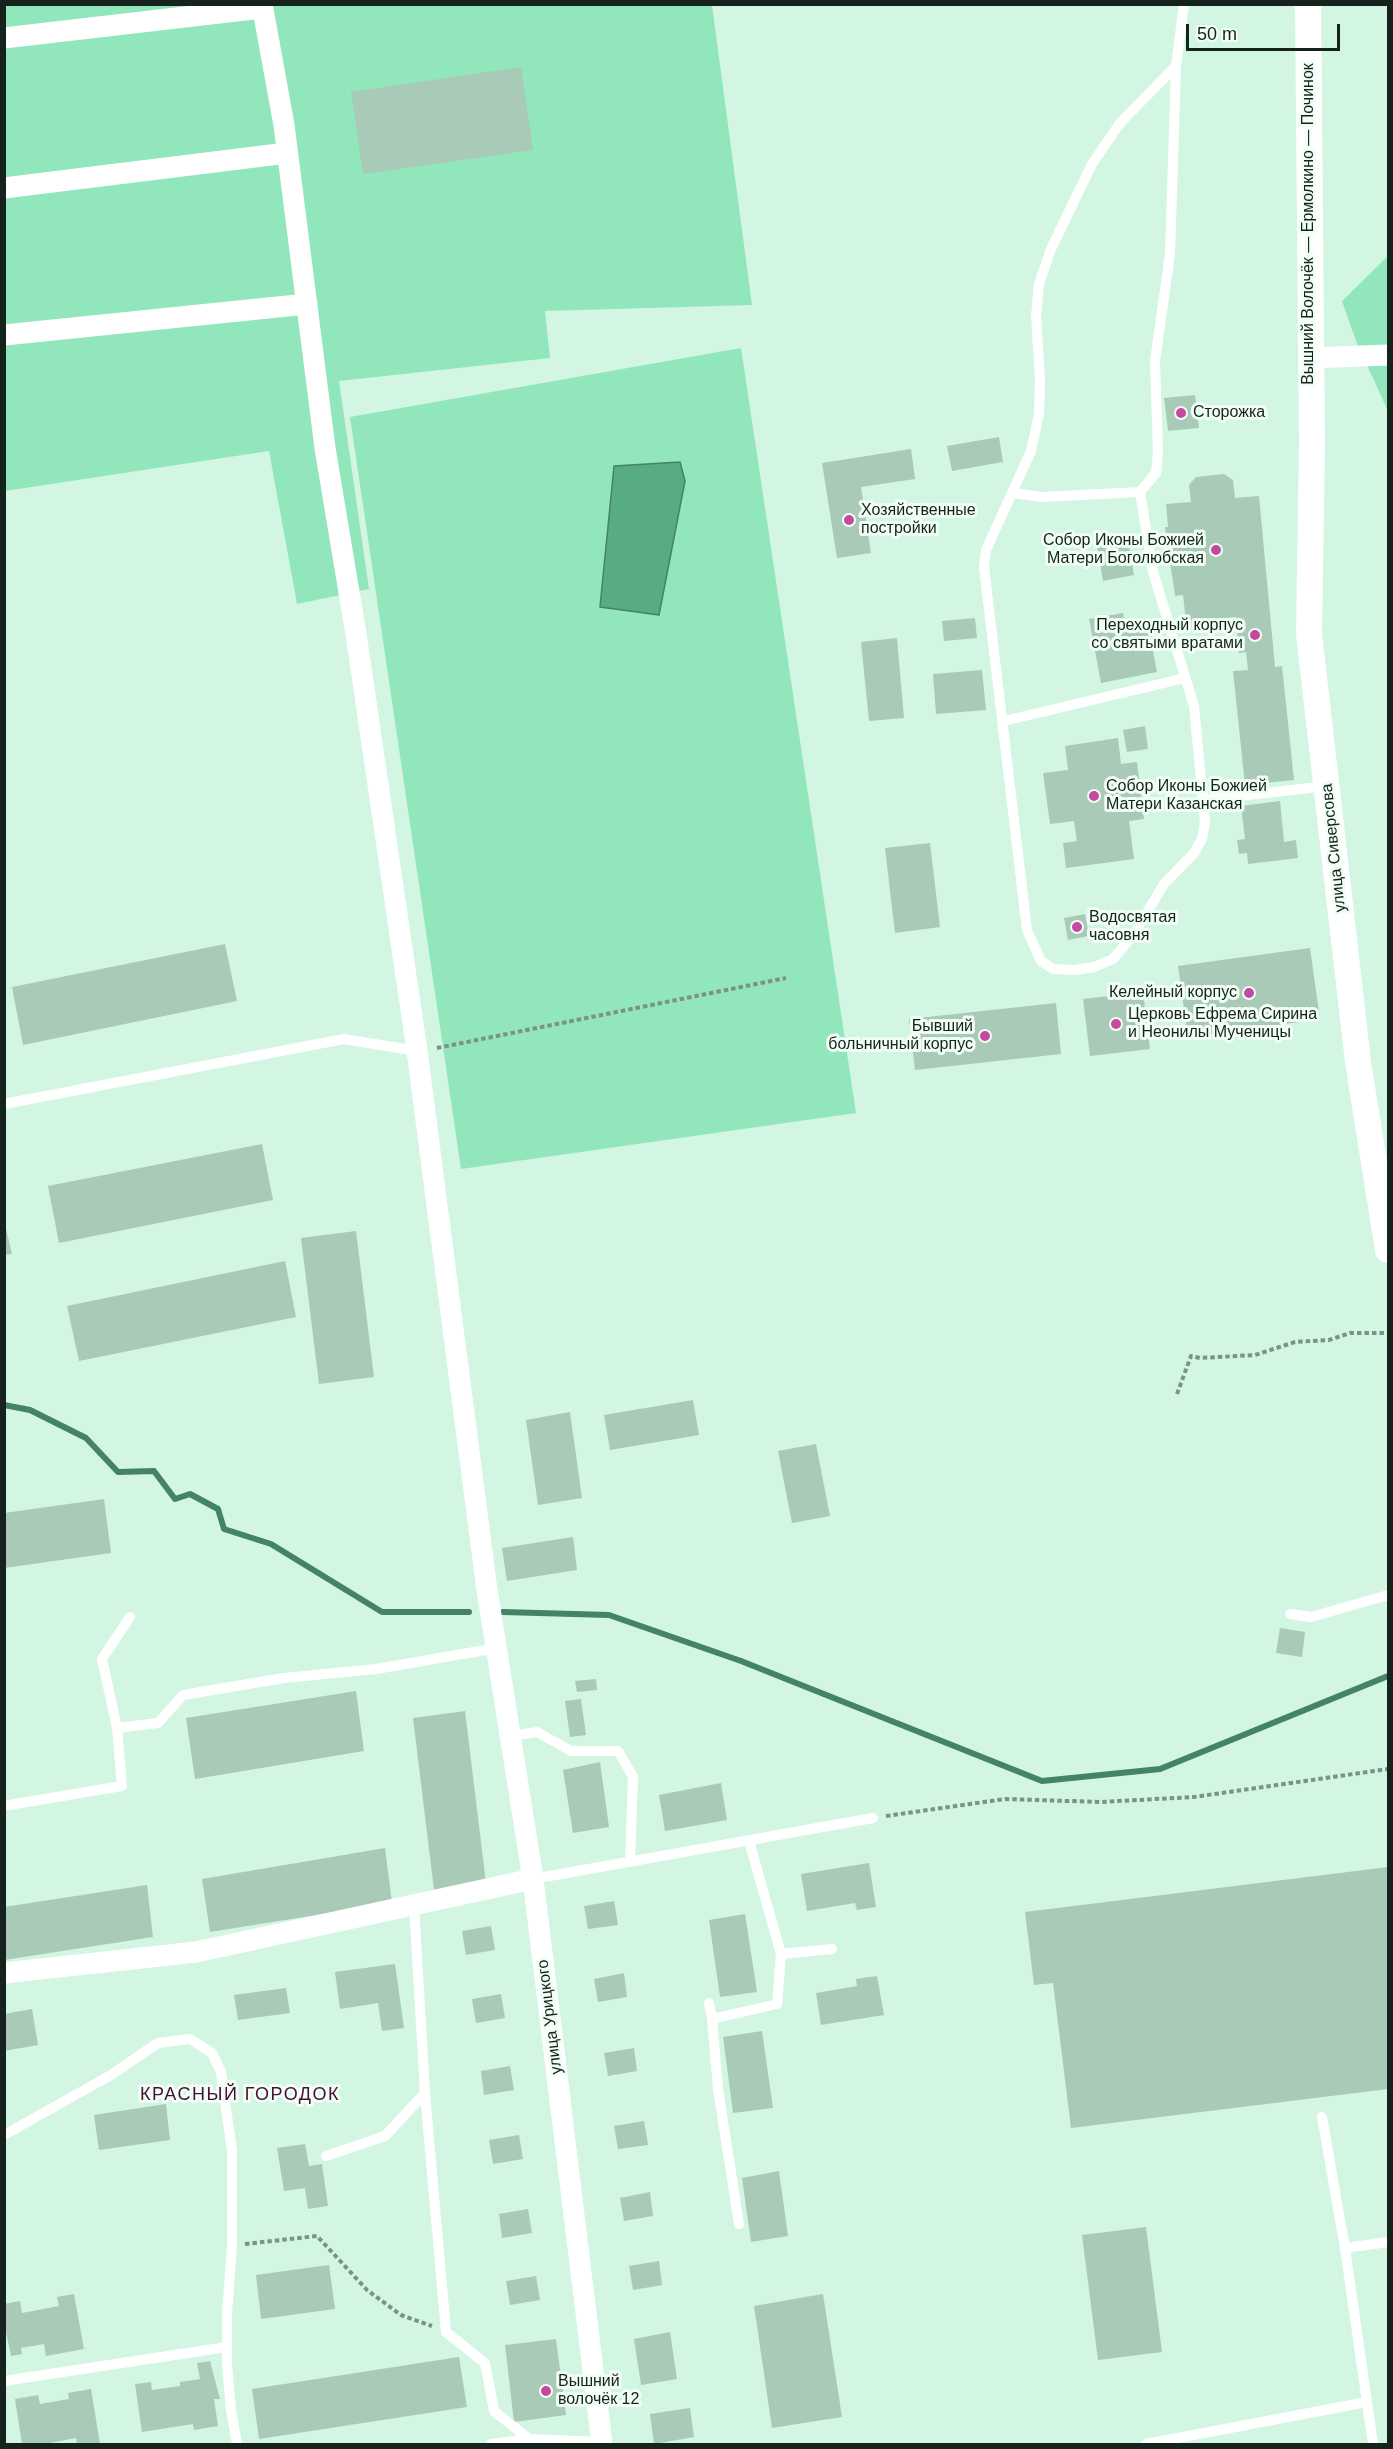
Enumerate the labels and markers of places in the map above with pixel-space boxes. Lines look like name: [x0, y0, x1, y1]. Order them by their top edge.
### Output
place label: Сторожка: [1193, 403, 1265, 423]
marker: Сторожка: [1174, 406, 1188, 420]
place label: Хозяйственные постройки: [861, 501, 976, 539]
marker: Хозяйственные постройки: [842, 513, 856, 527]
place label: Собор Иконы Божией Матери Боголюбская: [1043, 531, 1204, 569]
marker: Собор Иконы Божией Матери Боголюбская: [1209, 543, 1223, 557]
place label: Переходный корпус со святыми вратами: [1091, 616, 1243, 654]
marker: Переходный корпус со святыми вратами: [1248, 628, 1262, 642]
place label: Собор Иконы Божией Матери Казанская: [1106, 777, 1267, 815]
marker: Собор Иконы Божией Матери Казанская: [1087, 789, 1101, 803]
place label: Водосвятая часовня: [1089, 908, 1176, 946]
marker: Водосвятая часовня: [1070, 920, 1084, 934]
place label: Келейный корпус: [1109, 983, 1237, 1003]
marker: Келейный корпус: [1242, 986, 1256, 1000]
place label: Церковь Ефрема Сирина и Неонилы Мученицы: [1128, 1005, 1317, 1043]
place label: Бывший больничный корпус: [828, 1017, 973, 1055]
marker: Церковь Ефрема Сирина и Неонилы Мученицы: [1109, 1017, 1123, 1031]
marker: Бывший больничный корпус: [978, 1029, 992, 1043]
place label: Вышний волочёк 12: [558, 2372, 639, 2410]
marker: Вышний волочёк 12: [539, 2384, 553, 2398]

